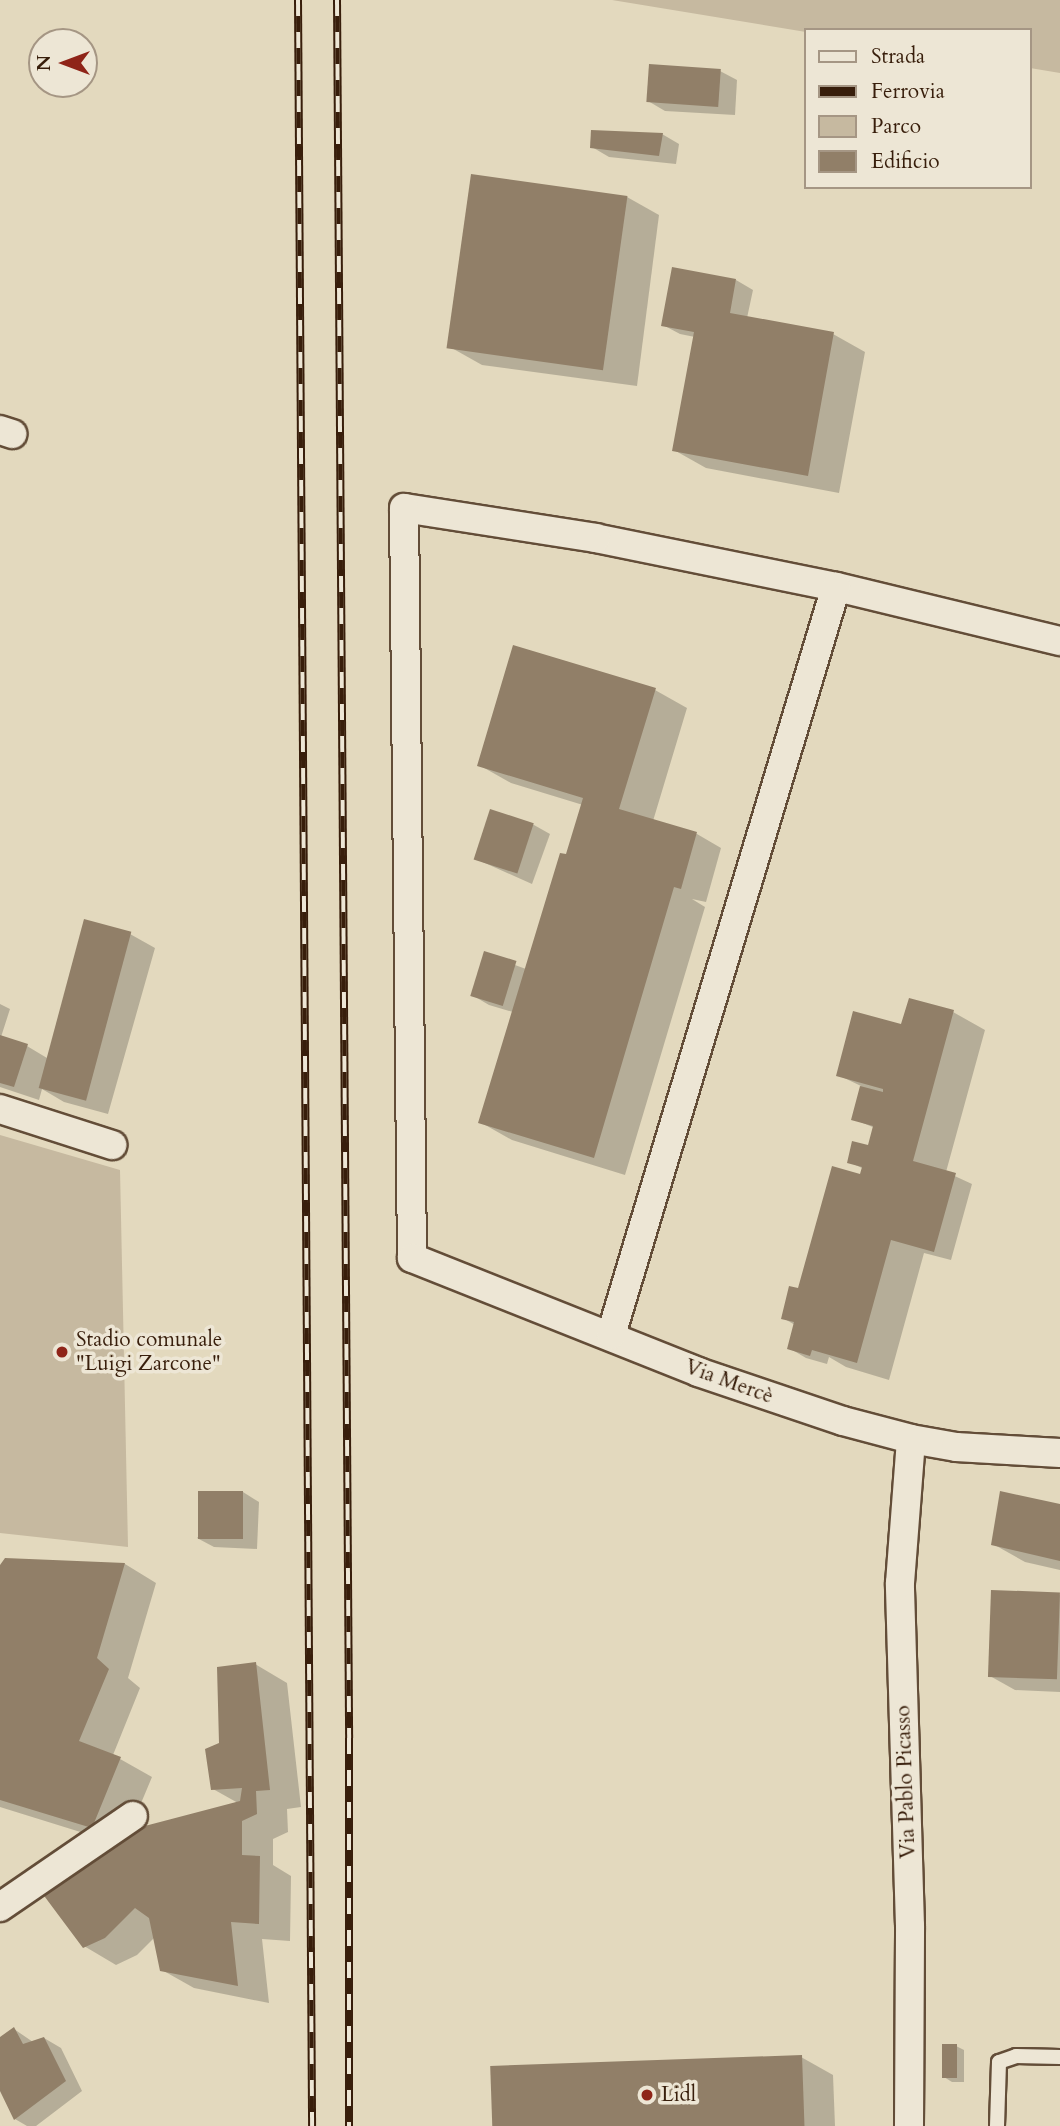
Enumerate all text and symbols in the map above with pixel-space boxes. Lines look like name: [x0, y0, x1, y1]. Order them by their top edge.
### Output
north arrow: [28, 28, 98, 98]
legend: [804, 28, 1032, 189]
text: Strada: [871, 42, 925, 71]
text: N: [31, 55, 57, 71]
text: Ferrovia: [871, 77, 945, 106]
text: Parco: [871, 112, 921, 141]
text: Edificio: [871, 147, 940, 176]
place label: Stadio comunale "Luigi Zarcone": [76, 1327, 222, 1377]
marker: Stadio comunale "Luigi Zarcone": [54, 1344, 70, 1360]
street label: Via Mercè: [681, 1354, 777, 1410]
street label: Via Pablo Picasso: [891, 1705, 921, 1859]
place label: Lidl: [661, 2082, 696, 2108]
marker: Lidl: [639, 2087, 655, 2103]

